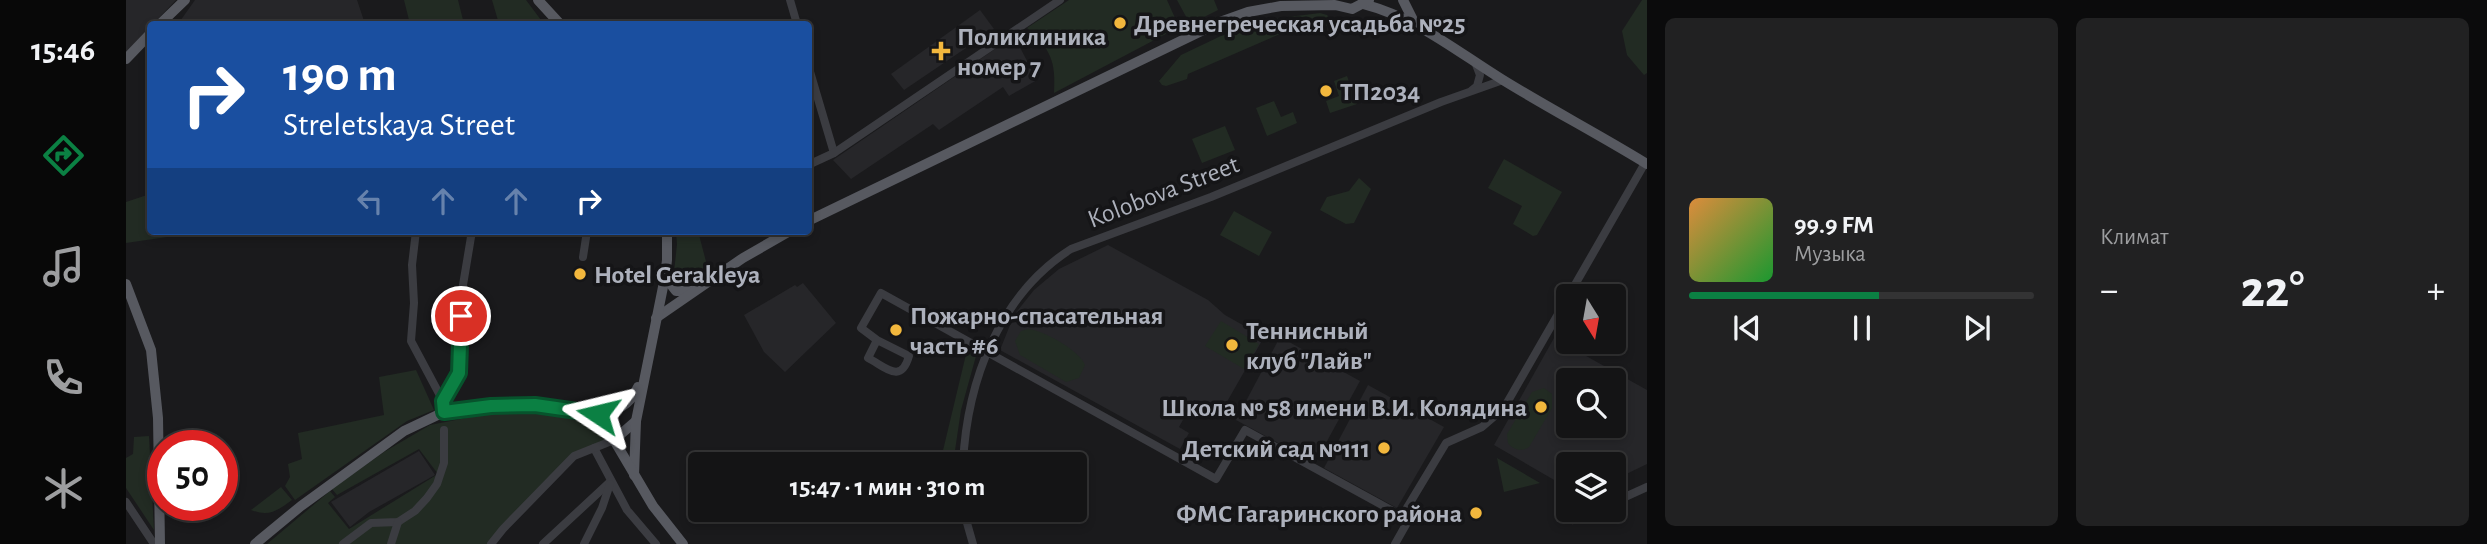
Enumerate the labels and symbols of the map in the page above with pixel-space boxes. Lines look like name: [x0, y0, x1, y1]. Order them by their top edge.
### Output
place label: Древнегреческая усадьба №25: [1134, 11, 1465, 37]
marker: Древнегреческая усадьба №25: [1112, 15, 1128, 31]
place label: Поликлиника номер 7: [957, 24, 1106, 80]
marker: Поликлиника номер 7: [931, 41, 951, 61]
place label: ТП2034: [1340, 79, 1420, 105]
marker: ТП2034: [1318, 83, 1334, 99]
street label: Kolobova Street: [1084, 151, 1242, 233]
place label: Hotel Gerakleya: [594, 262, 760, 288]
marker: Hotel Gerakleya: [572, 266, 588, 282]
north arrow: [1556, 284, 1626, 354]
pin: [431, 286, 491, 346]
place label: Пожарно-спасательная часть #6: [910, 303, 1163, 359]
place label: Теннисный клуб "Лайв": [1246, 318, 1372, 374]
marker: Пожарно-спасательная часть #6: [888, 322, 904, 338]
marker: Теннисный клуб "Лайв": [1224, 337, 1240, 353]
position arrow: [561, 377, 635, 451]
place label: Школа № 58 имени В.И. Колядина: [1161, 395, 1527, 421]
marker: Школа № 58 имени В.И. Колядина: [1533, 399, 1549, 415]
speed limit sign: 50: [147, 430, 238, 521]
place label: Детский сад №111: [1182, 436, 1370, 462]
marker: Детский сад №111: [1376, 440, 1392, 456]
place label: ФМС Гагаринского района: [1176, 501, 1462, 527]
marker: ФМС Гагаринского района: [1468, 505, 1484, 521]

